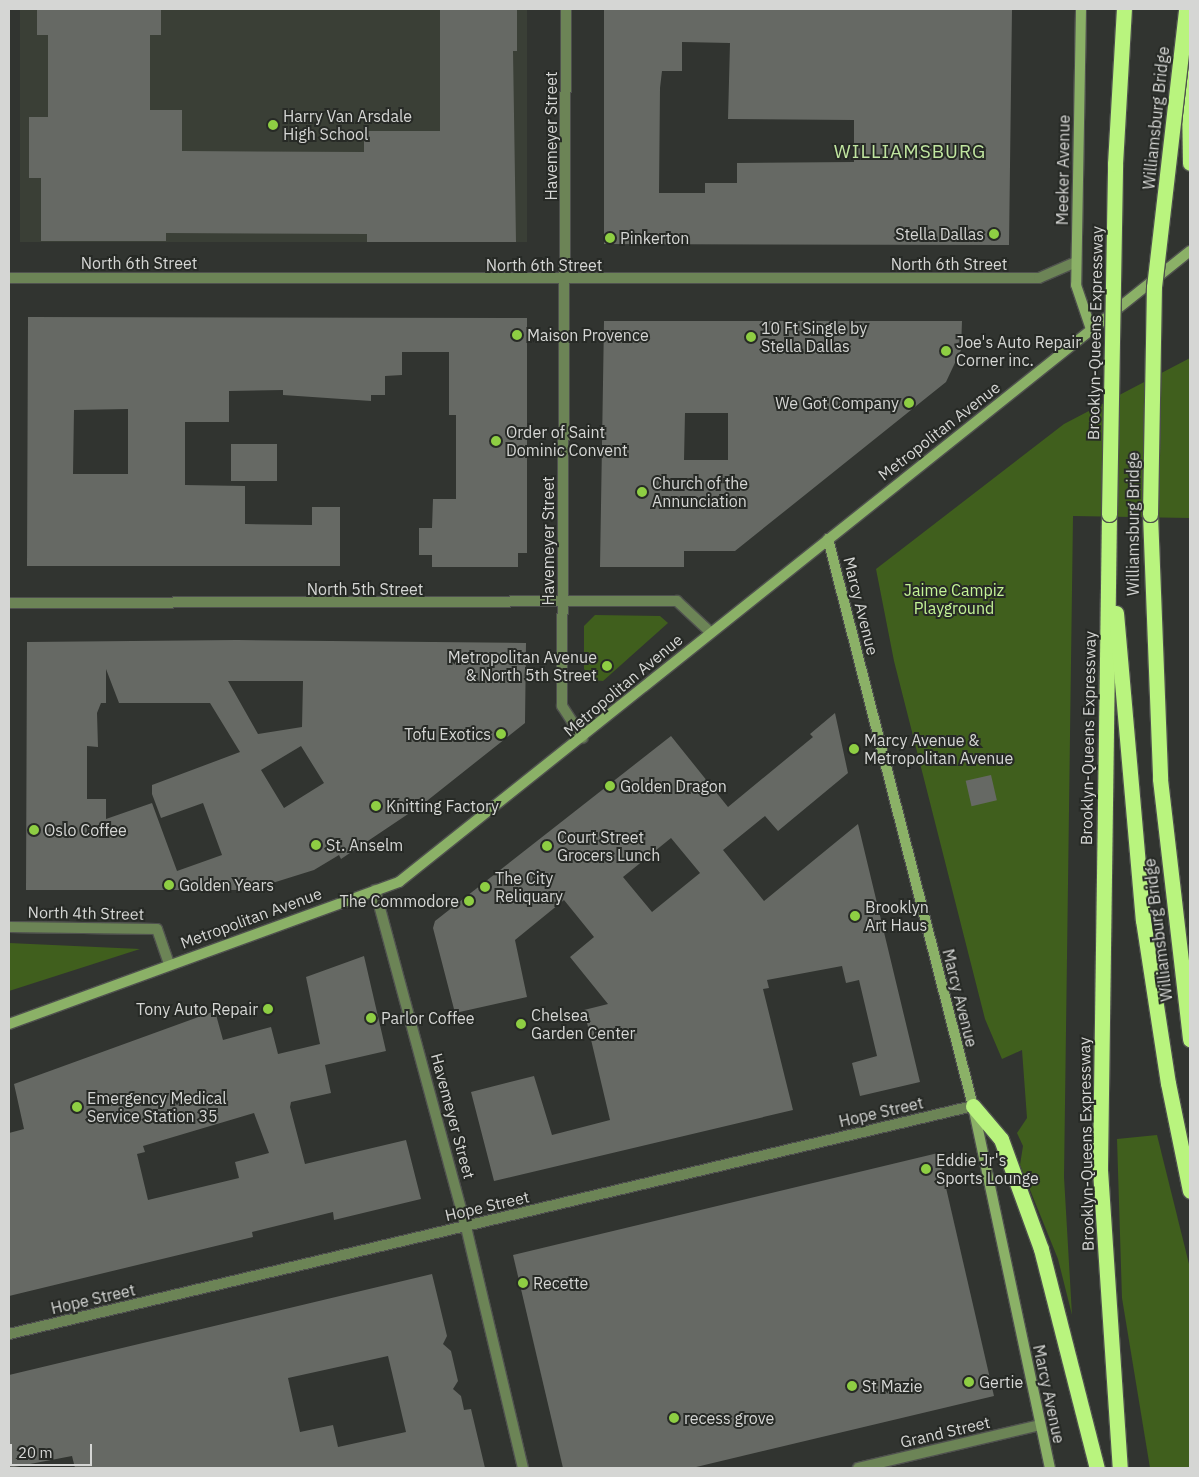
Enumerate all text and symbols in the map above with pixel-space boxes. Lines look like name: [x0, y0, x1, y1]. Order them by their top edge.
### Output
street label: Williamsburg Bridge: [1139, 45, 1173, 191]
street label: Havemeyer Street: [541, 71, 561, 201]
place label: Harry Van Arsdale High School: [283, 106, 412, 144]
street label: Meeker Avenue: [1052, 115, 1074, 225]
marker: Harry Van Arsdale High School: [267, 119, 279, 131]
district label: WILLIAMSBURG: [832, 141, 988, 163]
place label: Stella Dallas: [895, 224, 984, 244]
street label: Brooklyn-Queens Expressway: [1084, 226, 1106, 440]
place label: Pinkerton: [620, 228, 689, 248]
marker: Stella Dallas: [988, 228, 1000, 240]
marker: Pinkerton: [604, 232, 616, 244]
street label: North 6th Street: [81, 253, 197, 273]
street label: North 6th Street: [891, 254, 1007, 274]
street label: North 6th Street: [486, 255, 602, 275]
place label: 10 Ft Single by Stella Dallas: [761, 318, 867, 356]
place label: Maison Provence: [527, 325, 649, 345]
marker: Maison Provence: [511, 329, 523, 341]
marker: 10 Ft Single by Stella Dallas: [745, 331, 757, 343]
place label: Joe's Auto Repair Corner inc.: [956, 332, 1081, 370]
marker: Joe's Auto Repair Corner inc.: [940, 345, 952, 357]
street label: Metropolitan Avenue: [874, 378, 1004, 484]
place label: We Got Company: [775, 393, 899, 413]
marker: We Got Company: [903, 397, 915, 409]
place label: Order of Saint Dominic Convent: [506, 422, 628, 460]
marker: Order of Saint Dominic Convent: [490, 435, 502, 447]
street label: Williamsburg Bridge: [1123, 452, 1143, 596]
place label: Church of the Annunciation: [652, 473, 748, 511]
street label: Havemeyer Street: [538, 476, 558, 606]
marker: Church of the Annunciation: [636, 486, 648, 498]
street label: Marcy Avenue: [840, 555, 882, 657]
street label: North 5th Street: [307, 579, 423, 599]
park label: Jaime Campiz Playground: [904, 580, 1004, 618]
street label: Metropolitan Avenue: [560, 630, 686, 740]
street label: Brooklyn-Queens Expressway: [1077, 631, 1099, 845]
place label: Metropolitan Avenue & North 5th Street: [448, 647, 597, 685]
marker: Metropolitan Avenue & North 5th Street: [601, 660, 613, 672]
place label: Tofu Exotics: [404, 724, 491, 744]
marker: Tofu Exotics: [495, 728, 507, 740]
place label: Marcy Avenue & Metropolitan Avenue: [864, 730, 1013, 768]
marker: Marcy Avenue & Metropolitan Avenue: [848, 743, 860, 755]
place label: Golden Dragon: [620, 776, 727, 796]
marker: Golden Dragon: [604, 780, 616, 792]
place label: Knitting Factory: [386, 796, 499, 816]
marker: Knitting Factory: [370, 800, 382, 812]
place label: Oslo Coffee: [44, 820, 127, 840]
marker: Oslo Coffee: [28, 824, 40, 836]
place label: Court Street Grocers Lunch: [557, 827, 660, 865]
place label: St. Anselm: [326, 835, 403, 855]
marker: St. Anselm: [310, 839, 322, 851]
marker: Court Street Grocers Lunch: [541, 840, 553, 852]
street label: Williamsburg Bridge: [1140, 857, 1176, 1003]
place label: The City Reliquary: [495, 868, 563, 906]
place label: Golden Years: [179, 875, 274, 895]
marker: Golden Years: [163, 879, 175, 891]
marker: The City Reliquary: [479, 881, 491, 893]
street label: Metropolitan Avenue: [178, 883, 324, 953]
place label: The Commodore: [340, 891, 459, 911]
marker: The Commodore: [463, 895, 475, 907]
place label: Brooklyn Art Haus: [865, 897, 929, 935]
street label: North 4th Street: [28, 902, 144, 924]
marker: Brooklyn Art Haus: [849, 910, 861, 922]
street label: Marcy Avenue: [939, 947, 981, 1049]
place label: Tony Auto Repair: [136, 999, 258, 1019]
marker: Tony Auto Repair: [262, 1003, 274, 1015]
place label: Chelsea Garden Center: [531, 1005, 635, 1043]
place label: Parlor Coffee: [381, 1008, 475, 1028]
marker: Parlor Coffee: [365, 1012, 377, 1024]
marker: Chelsea Garden Center: [515, 1018, 527, 1030]
street label: Brooklyn-Queens Expressway: [1075, 1037, 1097, 1251]
street label: Havemeyer Street: [427, 1051, 479, 1181]
place label: Emergency Medical Service Station 35: [87, 1088, 227, 1126]
street label: Hope Street: [837, 1093, 925, 1131]
marker: Emergency Medical Service Station 35: [71, 1101, 83, 1113]
place label: Eddie Jr's Sports Lounge: [936, 1150, 1039, 1188]
marker: Eddie Jr's Sports Lounge: [920, 1163, 932, 1175]
street label: Hope Street: [443, 1187, 531, 1225]
place label: Recette: [533, 1273, 588, 1293]
marker: Recette: [517, 1277, 529, 1289]
street label: Hope Street: [49, 1280, 137, 1318]
street label: Marcy Avenue: [1029, 1343, 1069, 1445]
place label: Gertie: [979, 1372, 1023, 1392]
place label: St Mazie: [862, 1376, 922, 1396]
marker: Gertie: [963, 1376, 975, 1388]
marker: St Mazie: [846, 1380, 858, 1392]
place label: recess grove: [684, 1408, 774, 1428]
marker: recess grove: [668, 1412, 680, 1424]
street label: Grand Street: [898, 1412, 992, 1452]
scale bar: [12, 1434, 95, 1466]
text: 20 m: [18, 1443, 53, 1462]

